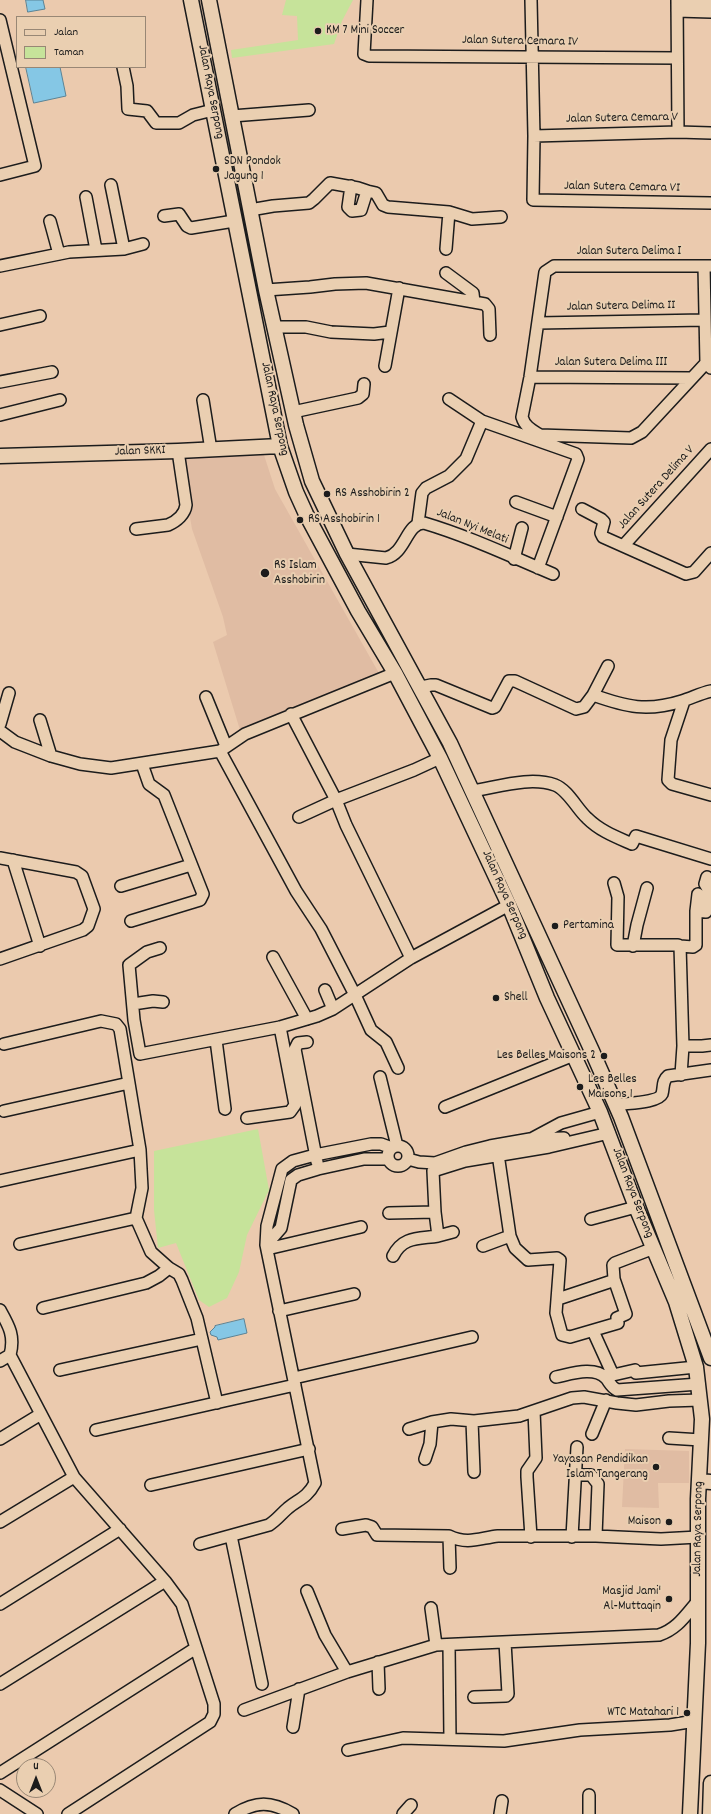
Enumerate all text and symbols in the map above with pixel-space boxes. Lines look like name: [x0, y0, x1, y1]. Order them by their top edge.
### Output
legend: [16, 16, 146, 68]
place label: KM 7 Mini Soccer: [326, 23, 404, 39]
text: Jalan: [54, 24, 78, 41]
marker: KM 7 Mini Soccer: [313, 26, 323, 36]
street label: Jalan Sutera Cemara IV: [462, 33, 578, 51]
text: Taman: [54, 44, 84, 61]
street label: Jalan Raya Serpong: [193, 44, 227, 140]
street label: Jalan Sutera Cemara V: [566, 110, 678, 128]
place label: SDN Pondok Jagung 1: [224, 154, 281, 185]
marker: SDN Pondok Jagung 1: [211, 164, 221, 174]
street label: Jalan Sutera Cemara VI: [564, 179, 680, 197]
street label: Jalan Sutera Delima I: [577, 244, 681, 260]
street label: Jalan Sutera Delima II: [567, 298, 675, 316]
street label: Jalan Sutera Delima III: [555, 355, 667, 371]
street label: Jalan Raya Serpong: [256, 361, 292, 457]
street label: Jalan SKKI: [114, 443, 166, 461]
street label: Jalan Sutera Delima V: [615, 443, 699, 533]
place label: RS Asshobirin 2: [335, 486, 410, 502]
marker: RS Asshobirin 2: [322, 489, 332, 499]
street label: Jalan Nyi Melati: [434, 506, 510, 548]
place label: RS Asshobirin 1: [308, 512, 380, 528]
marker: RS Asshobirin 1: [295, 515, 305, 525]
place label: RS Islam Asshobirin: [274, 558, 325, 589]
marker: RS Islam Asshobirin: [259, 567, 271, 579]
street label: Jalan Raya Serpong: [477, 848, 531, 942]
place label: Pertamina: [563, 918, 614, 934]
marker: Pertamina: [550, 921, 560, 931]
place label: Shell: [504, 990, 528, 1006]
marker: Shell: [491, 993, 501, 1003]
place label: Les Belles Maisons 2: [497, 1048, 596, 1064]
marker: Les Belles Maisons 2: [599, 1051, 609, 1061]
place label: Les Belles Maisons 1: [588, 1072, 637, 1103]
marker: Les Belles Maisons 1: [575, 1082, 585, 1092]
street label: Jalan Raya Serpong: [608, 1146, 656, 1240]
place label: Yayasan Pendidikan Islam Tangerang: [553, 1452, 648, 1483]
marker: Yayasan Pendidikan Islam Tangerang: [651, 1462, 661, 1472]
street label: Jalan Raya Serpong: [690, 1481, 708, 1577]
place label: Maison: [628, 1514, 661, 1530]
marker: Maison: [664, 1517, 674, 1527]
place label: Masjid Jami' Al-Muttaqin: [602, 1584, 661, 1615]
marker: Masjid Jami' Al-Muttaqin: [664, 1594, 674, 1604]
place label: WTC Matahari 1: [607, 1705, 679, 1721]
marker: WTC Matahari 1: [682, 1708, 692, 1718]
north arrow: [16, 1758, 56, 1798]
text: U: [33, 1759, 39, 1775]

